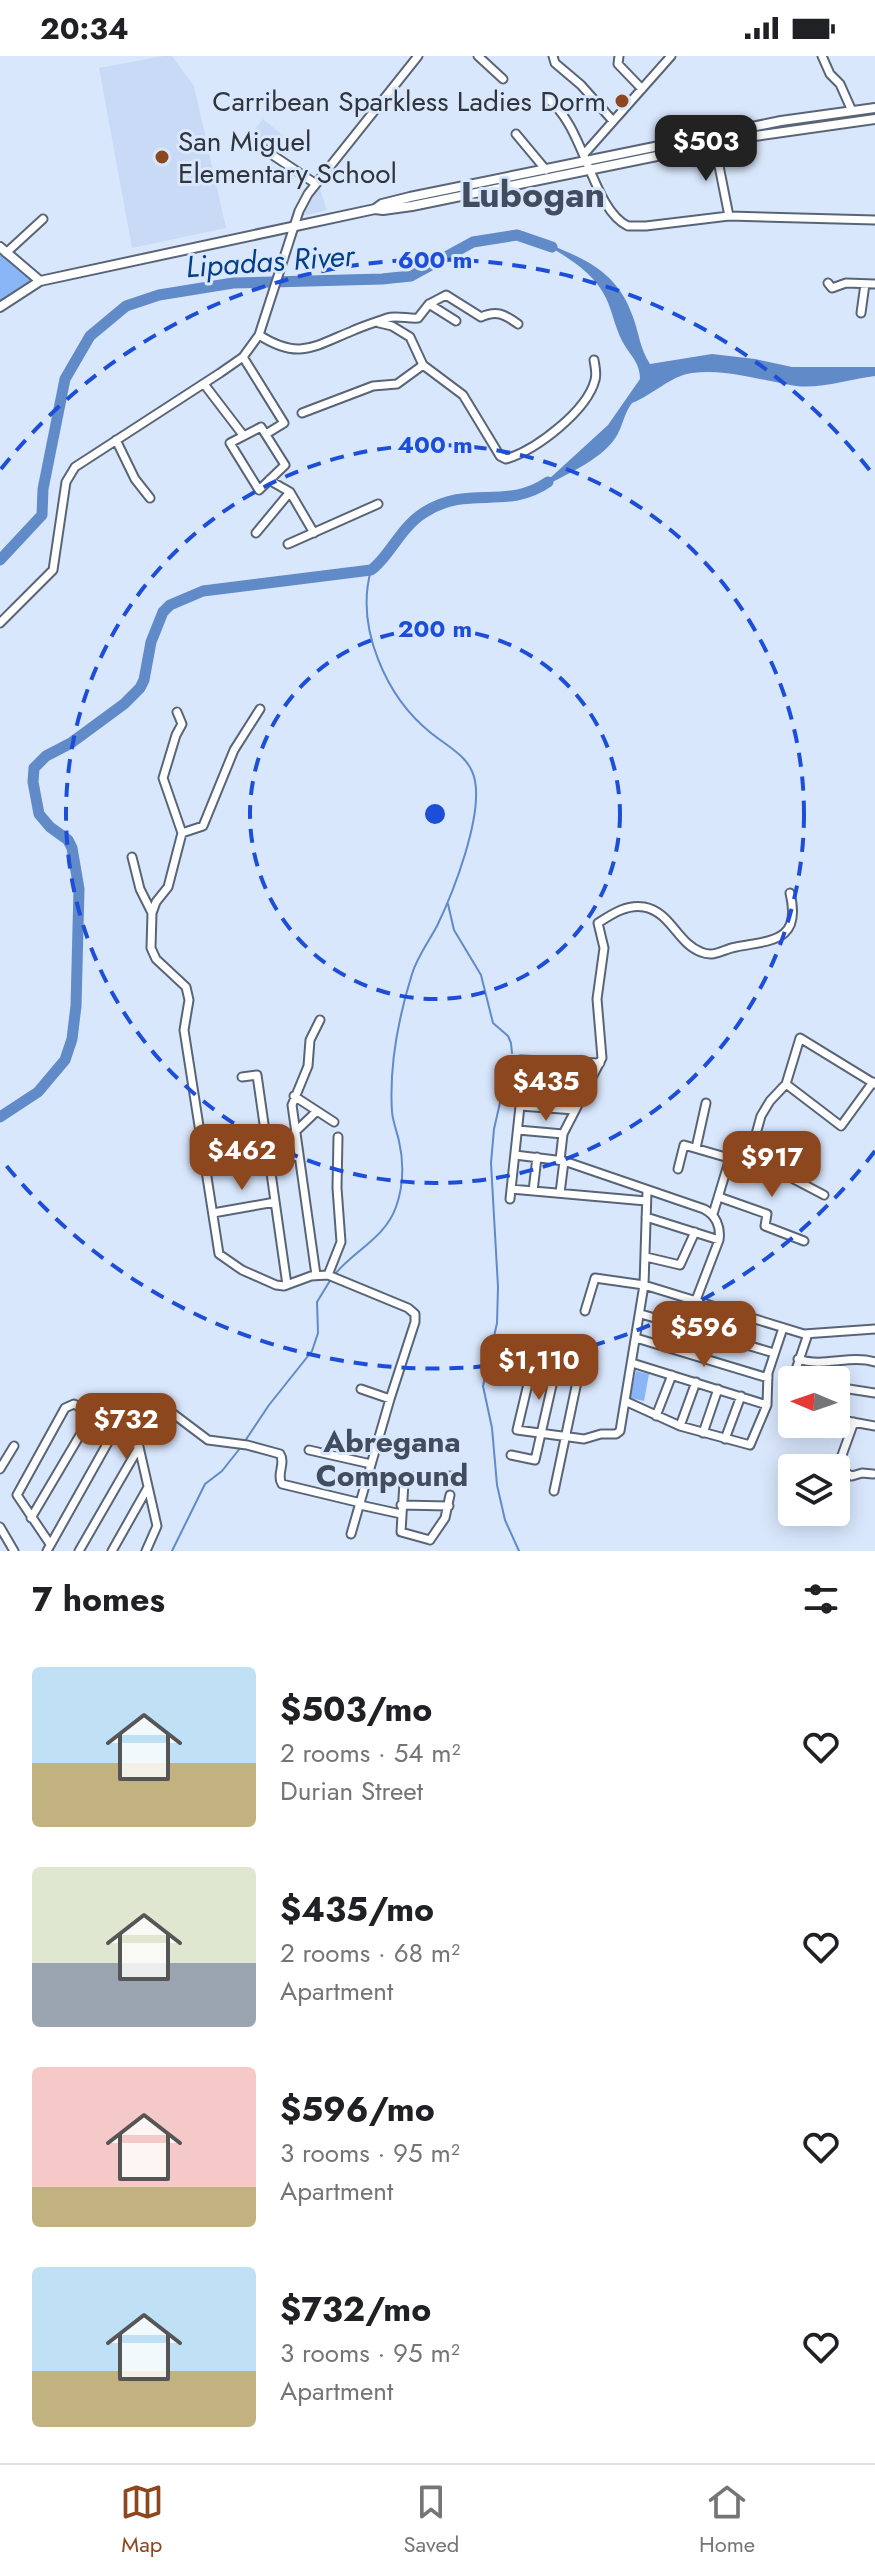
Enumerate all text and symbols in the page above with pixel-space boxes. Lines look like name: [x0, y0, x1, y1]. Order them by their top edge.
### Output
text: 20:34: [40, 7, 129, 50]
place label: Carribean Sparkless Ladies Dorm: [212, 81, 606, 122]
marker: Carribean Sparkless Ladies Dorm: [613, 92, 631, 110]
pin: $503: [659, 115, 753, 183]
place label: San Miguel Elementary School: [178, 121, 397, 194]
text: $503: [673, 122, 739, 160]
marker: San Miguel Elementary School: [153, 148, 171, 166]
district label: Lubogan: [461, 168, 605, 220]
water label: Lipadas River: [184, 234, 358, 288]
text: 600 m: [398, 242, 472, 277]
text: 400 m: [397, 427, 473, 462]
text: 200 m: [398, 611, 472, 646]
centre of rings: [421, 800, 449, 828]
pin: $435: [499, 1055, 593, 1123]
text: $435: [512, 1062, 580, 1100]
pin: $462: [195, 1124, 289, 1192]
text: $462: [208, 1131, 276, 1169]
pin: $917: [725, 1131, 819, 1199]
text: $917: [741, 1138, 803, 1176]
pin: $596: [657, 1301, 751, 1369]
text: $596: [670, 1308, 738, 1346]
pin: $1,110: [474, 1334, 604, 1402]
text: $1,110: [498, 1341, 580, 1379]
north arrow: [778, 1366, 850, 1438]
map controls: [778, 1366, 850, 1526]
pin: $732: [79, 1393, 173, 1461]
text: $732: [93, 1400, 159, 1438]
district label: Abregana Compound: [316, 1420, 468, 1497]
button: layers: [778, 1454, 850, 1526]
text: 7 homes: [32, 1575, 165, 1624]
icon: filters: [799, 1577, 843, 1621]
text: $503/mo: [280, 1685, 432, 1734]
icon: home: [96, 1699, 192, 1795]
icon: heart: [799, 1725, 843, 1769]
text: 2 rooms · 54 m²: [280, 1734, 461, 1772]
text: Durian Street: [280, 1772, 423, 1810]
text: $435/mo: [280, 1885, 434, 1934]
icon: home: [96, 1899, 192, 1995]
icon: heart: [799, 1925, 843, 1969]
text: 2 rooms · 68 m²: [280, 1934, 460, 1972]
text: Apartment: [280, 1972, 393, 2010]
text: $596/mo: [280, 2085, 435, 2134]
icon: home: [96, 2099, 192, 2195]
icon: heart: [799, 2125, 843, 2169]
text: 3 rooms · 95 m²: [280, 2134, 460, 2172]
text: Apartment: [280, 2172, 393, 2210]
text: $732/mo: [280, 2285, 431, 2334]
icon: home: [96, 2299, 192, 2395]
icon: heart: [799, 2325, 843, 2369]
text: 3 rooms · 95 m²: [280, 2334, 460, 2372]
text: Apartment: [280, 2372, 393, 2410]
tab: Map: [120, 2480, 164, 2560]
tab: Saved: [404, 2480, 459, 2560]
tab: Home: [699, 2480, 755, 2560]

